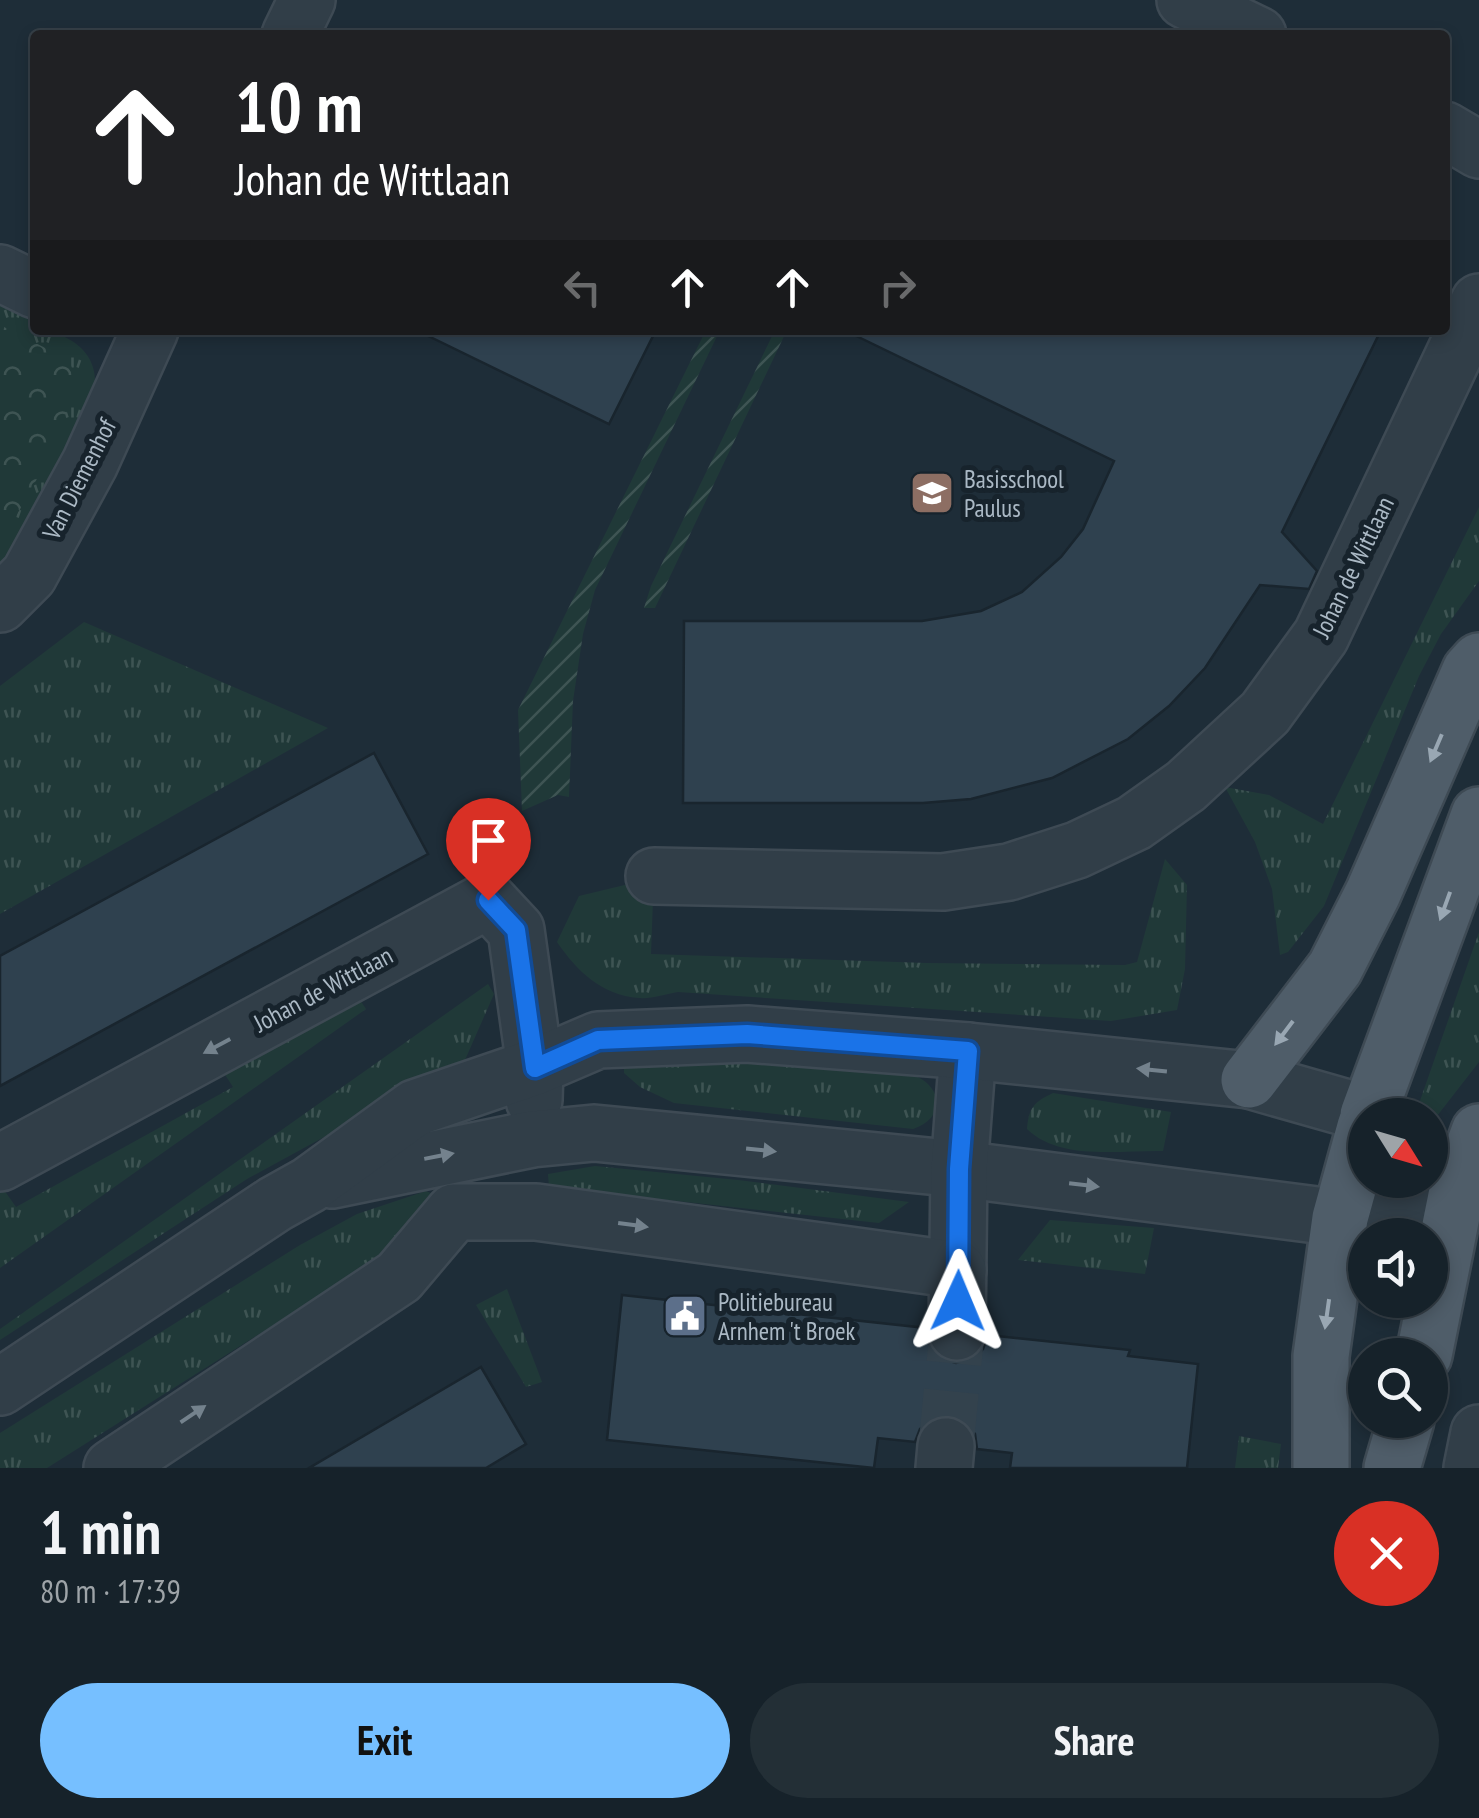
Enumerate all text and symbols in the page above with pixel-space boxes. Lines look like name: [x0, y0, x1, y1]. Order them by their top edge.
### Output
text: 10 m: [235, 61, 363, 151]
icon: ahead: [70, 70, 200, 200]
text: Johan de Wittlaan: [235, 149, 510, 207]
icon: left: [555, 260, 610, 315]
icon: ahead: [660, 260, 715, 315]
icon: ahead: [765, 260, 820, 315]
icon: right: [870, 260, 925, 315]
street label: Van Diemenhof: [34, 412, 124, 546]
place label: Basisschool Paulus: [964, 463, 1064, 524]
school or university icon: Basisschool Paulus: [909, 470, 955, 516]
street label: Johan de Wittlaan: [1305, 491, 1401, 644]
one-way arrow: [1428, 733, 1444, 763]
pin: [446, 798, 531, 901]
icon: arrive: [461, 813, 516, 868]
one-way arrow: [1437, 892, 1452, 922]
street label: Johan de Wittlaan: [247, 939, 398, 1039]
one-way arrow: [1275, 1020, 1295, 1046]
one-way arrow: [203, 1037, 232, 1054]
one-way arrow: [1135, 1062, 1167, 1078]
north arrow: [1348, 1098, 1448, 1198]
map controls: [1348, 1098, 1448, 1438]
one-way arrow: [745, 1142, 777, 1158]
one-way arrow: [423, 1148, 455, 1163]
one-way arrow: [1069, 1177, 1100, 1193]
one-way arrow: [617, 1218, 649, 1234]
button: sound: [1348, 1218, 1448, 1318]
position arrow: [906, 1249, 1010, 1353]
place label: Politiebureau Arnhem 't Broek: [718, 1286, 856, 1347]
public building icon: Politiebureau Arnhem 't Broek: [662, 1293, 708, 1339]
one-way arrow: [1318, 1299, 1334, 1331]
button: search: [1348, 1338, 1448, 1438]
one-way arrow: [179, 1405, 206, 1424]
text: 1 min: [40, 1493, 161, 1571]
button: close: [1334, 1501, 1439, 1606]
text: 80 m · 17:39: [40, 1570, 181, 1612]
button: Exit: [40, 1683, 730, 1798]
button: Share: [750, 1683, 1439, 1798]

